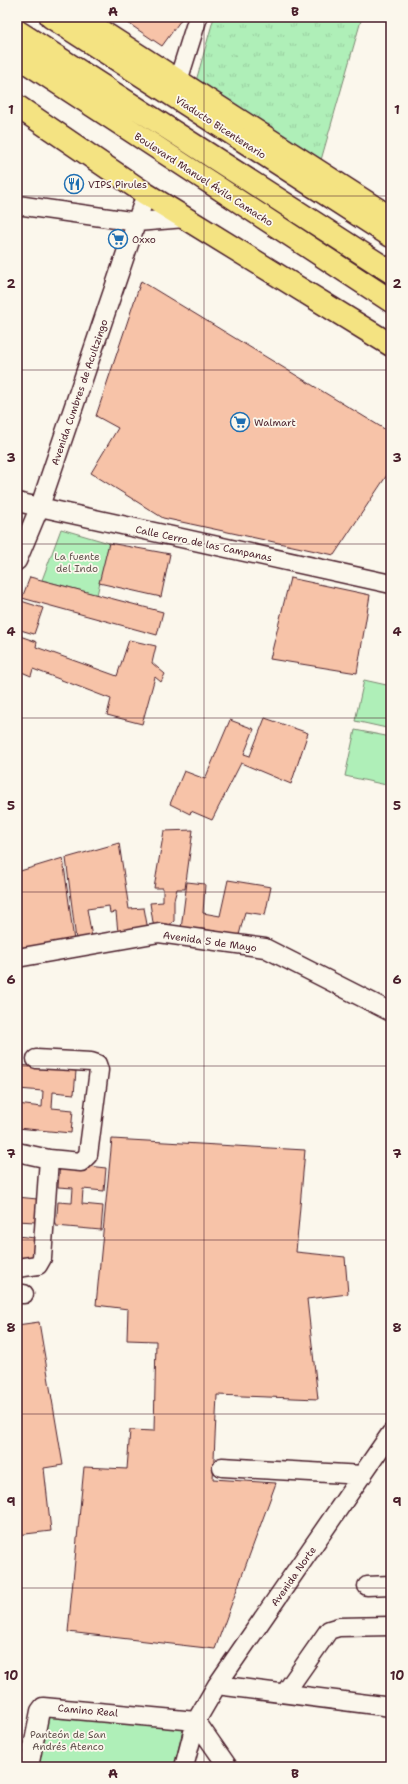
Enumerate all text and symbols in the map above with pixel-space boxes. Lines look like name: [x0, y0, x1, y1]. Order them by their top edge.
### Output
text: A: [108, 3, 118, 20]
text: B: [291, 3, 299, 20]
street label: Viaducto Bicentenario: [173, 93, 269, 162]
text: 1: [8, 101, 14, 118]
text: 1: [394, 101, 400, 118]
street label: Boulevard Manuel Ávila Camacho: [132, 130, 276, 229]
restaurant icon: VIPS Pirules: [63, 173, 85, 195]
place label: VIPS Pirules: [88, 178, 147, 191]
supermarket icon: Oxxo: [107, 228, 129, 250]
place label: Oxxo: [132, 233, 156, 246]
text: 2: [6, 275, 16, 292]
text: 2: [392, 275, 402, 292]
street label: Avenida Cumbres de Acultzingo: [48, 317, 111, 467]
supermarket icon: Walmart: [229, 411, 251, 433]
place label: Walmart: [254, 416, 296, 429]
text: 3: [6, 449, 16, 466]
text: 3: [392, 449, 402, 466]
street label: Calle Cerro de las Campanas: [134, 523, 274, 564]
park label: La fuente del Indo: [54, 550, 100, 575]
text: 4: [6, 623, 16, 640]
text: 4: [392, 623, 402, 640]
text: 5: [7, 797, 15, 814]
text: 5: [393, 797, 401, 814]
street label: Avenida 5 de Mayo: [162, 928, 258, 955]
text: 6: [6, 971, 16, 988]
text: 6: [392, 971, 402, 988]
text: 7: [6, 1145, 16, 1162]
text: 7: [392, 1145, 402, 1162]
text: 8: [6, 1319, 16, 1336]
text: 8: [392, 1319, 402, 1336]
text: 9: [6, 1493, 16, 1510]
text: 9: [392, 1493, 402, 1510]
street label: Avenida Norte: [268, 1544, 319, 1609]
text: 10: [4, 1667, 18, 1684]
text: 10: [390, 1667, 404, 1684]
street label: Camino Real: [57, 1701, 119, 1720]
park label: Panteón de San Andrés Atenco: [30, 1728, 106, 1753]
text: A: [108, 1765, 118, 1782]
text: B: [291, 1765, 299, 1782]

